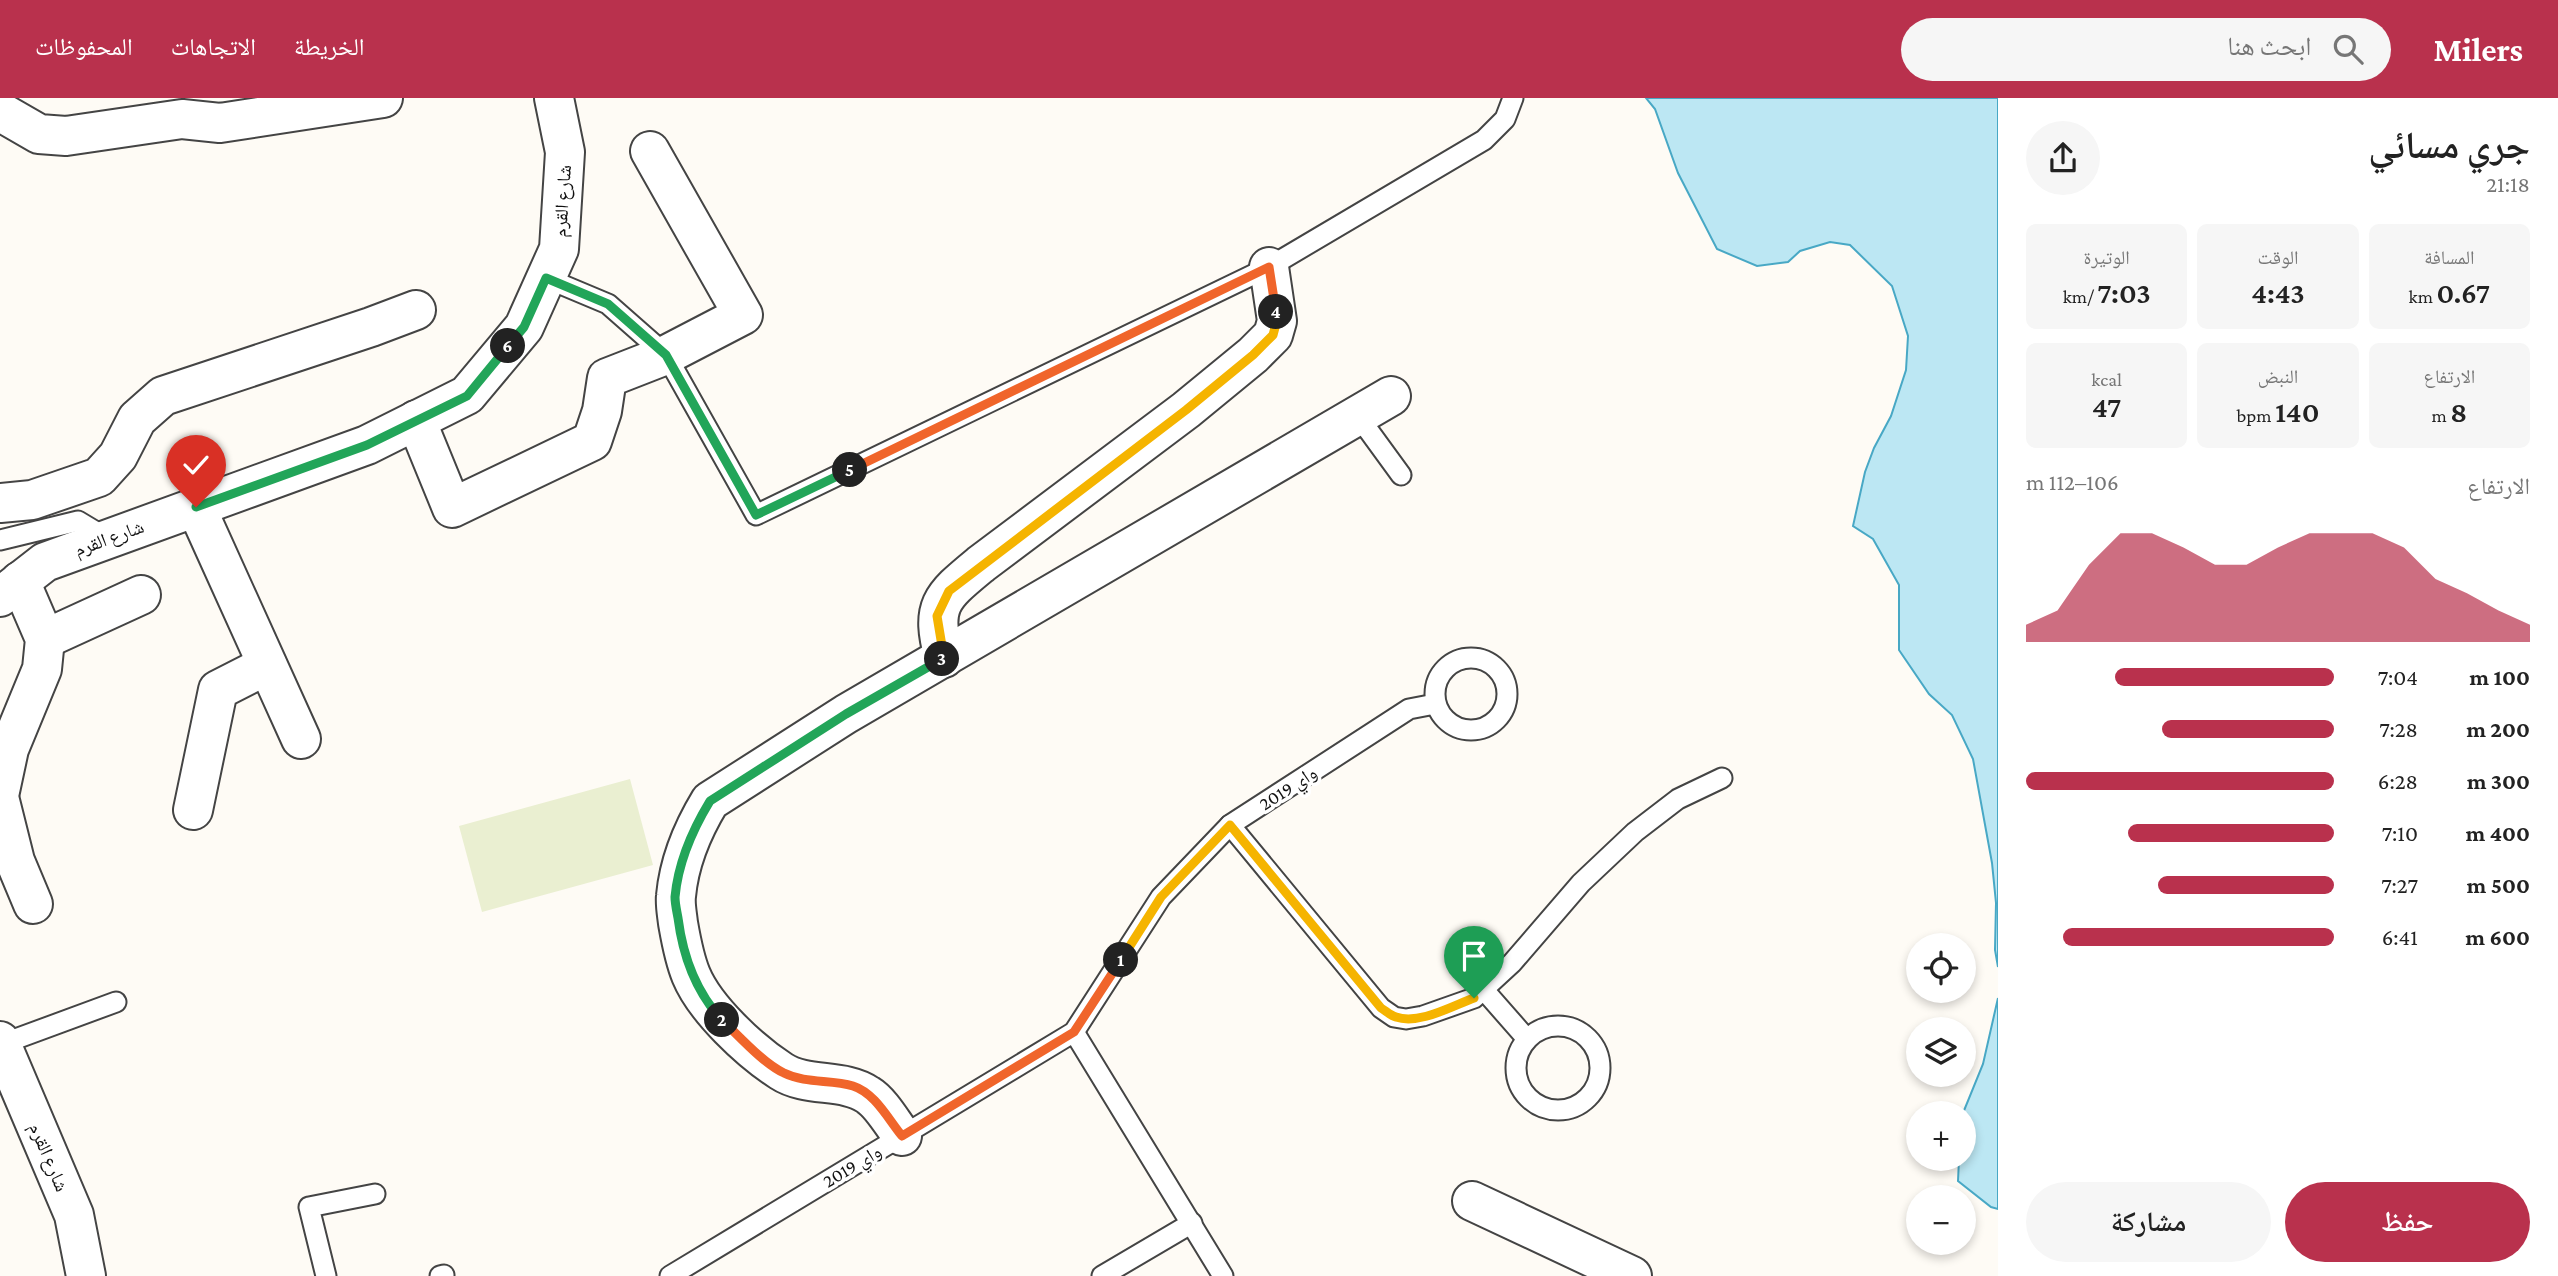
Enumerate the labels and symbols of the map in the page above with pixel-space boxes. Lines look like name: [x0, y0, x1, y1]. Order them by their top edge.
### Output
street label: شارع القرم: [549, 164, 578, 238]
pin: 4: [1258, 294, 1294, 330]
pin: 6: [490, 328, 526, 364]
pin: [166, 435, 226, 507]
pin: 5: [832, 452, 868, 488]
street label: شارع القرم: [71, 516, 148, 563]
pin: 3: [925, 642, 960, 676]
street label: واي 2019: [1255, 762, 1323, 818]
pin: [1444, 926, 1504, 998]
pin: 1: [1104, 942, 1138, 978]
pin: 2: [704, 1002, 740, 1038]
street label: شارع القرم: [22, 1120, 73, 1196]
street label: واي 2019: [819, 1140, 888, 1196]

